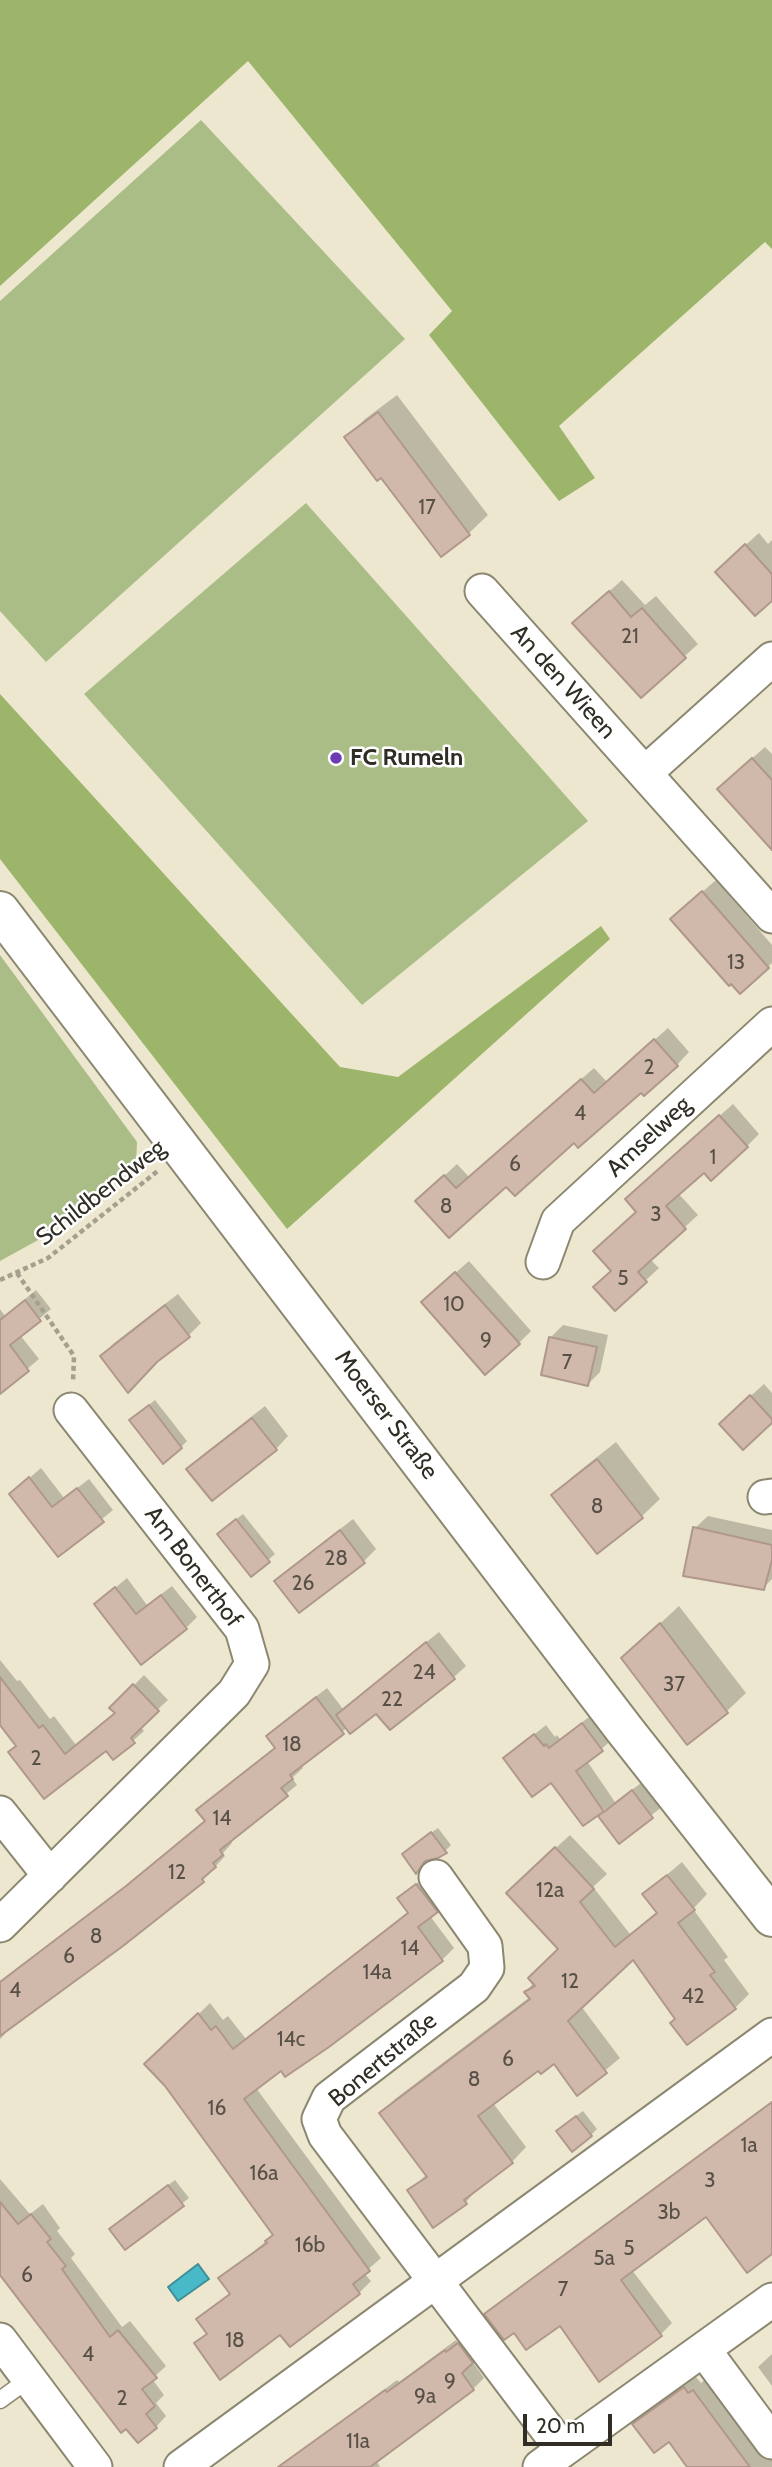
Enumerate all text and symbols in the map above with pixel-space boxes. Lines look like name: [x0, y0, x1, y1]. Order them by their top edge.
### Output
house number: 17: [418, 495, 436, 521]
street label: An den Wieen: [504, 619, 622, 745]
house number: 21: [621, 624, 639, 650]
place label: FC Rumeln: [350, 744, 463, 772]
marker: FC Rumeln: [328, 750, 344, 766]
house number: 13: [727, 950, 745, 976]
house number: 2: [643, 1055, 655, 1081]
street label: Amselweg: [601, 1091, 697, 1183]
house number: 4: [574, 1101, 586, 1127]
street label: Schildbendweg: [31, 1134, 171, 1252]
house number: 1: [710, 1145, 716, 1171]
house number: 6: [509, 1152, 521, 1178]
house number: 8: [440, 1194, 452, 1220]
house number: 3: [650, 1202, 662, 1228]
house number: 5: [617, 1266, 629, 1292]
house number: 10: [443, 1292, 465, 1318]
house number: 9: [480, 1328, 492, 1354]
street label: Moerser Straße: [328, 1345, 444, 1485]
house number: 7: [562, 1350, 572, 1376]
house number: 8: [591, 1494, 603, 1520]
street label: Am Bonerthof: [138, 1501, 248, 1633]
house number: 28: [324, 1546, 348, 1572]
house number: 26: [292, 1571, 314, 1597]
house number: 24: [412, 1660, 436, 1686]
house number: 37: [663, 1672, 685, 1698]
house number: 22: [381, 1687, 403, 1713]
house number: 18: [282, 1732, 302, 1758]
house number: 2: [30, 1746, 42, 1772]
house number: 14: [213, 1806, 231, 1832]
house number: 12: [168, 1860, 186, 1886]
house number: 12a: [536, 1878, 564, 1904]
house number: 8: [90, 1924, 102, 1950]
house number: 14: [401, 1936, 419, 1962]
house number: 6: [63, 1944, 75, 1970]
house number: 14a: [362, 1960, 392, 1986]
house number: 12: [561, 1969, 579, 1995]
house number: 4: [9, 1978, 21, 2004]
house number: 42: [681, 1984, 705, 2010]
street label: Bonertstraße: [323, 2007, 443, 2113]
house number: 14c: [277, 2027, 305, 2053]
house number: 6: [502, 2047, 514, 2073]
house number: 8: [468, 2067, 480, 2093]
house number: 16: [208, 2096, 226, 2122]
house number: 1a: [741, 2133, 757, 2159]
house number: 16a: [250, 2161, 278, 2187]
house number: 3: [704, 2168, 716, 2194]
house number: 3b: [657, 2200, 681, 2226]
house number: 16b: [295, 2233, 325, 2259]
house number: 5: [623, 2236, 635, 2262]
house number: 5a: [593, 2246, 615, 2272]
house number: 6: [21, 2263, 33, 2289]
house number: 7: [558, 2277, 568, 2303]
house number: 18: [225, 2328, 245, 2354]
house number: 4: [82, 2342, 94, 2368]
house number: 9: [444, 2369, 456, 2395]
house number: 9a: [414, 2384, 436, 2410]
house number: 2: [116, 2386, 128, 2412]
scale bar: [527, 2400, 616, 2444]
text: 20 m: [536, 2413, 585, 2438]
house number: 11a: [346, 2429, 370, 2455]

